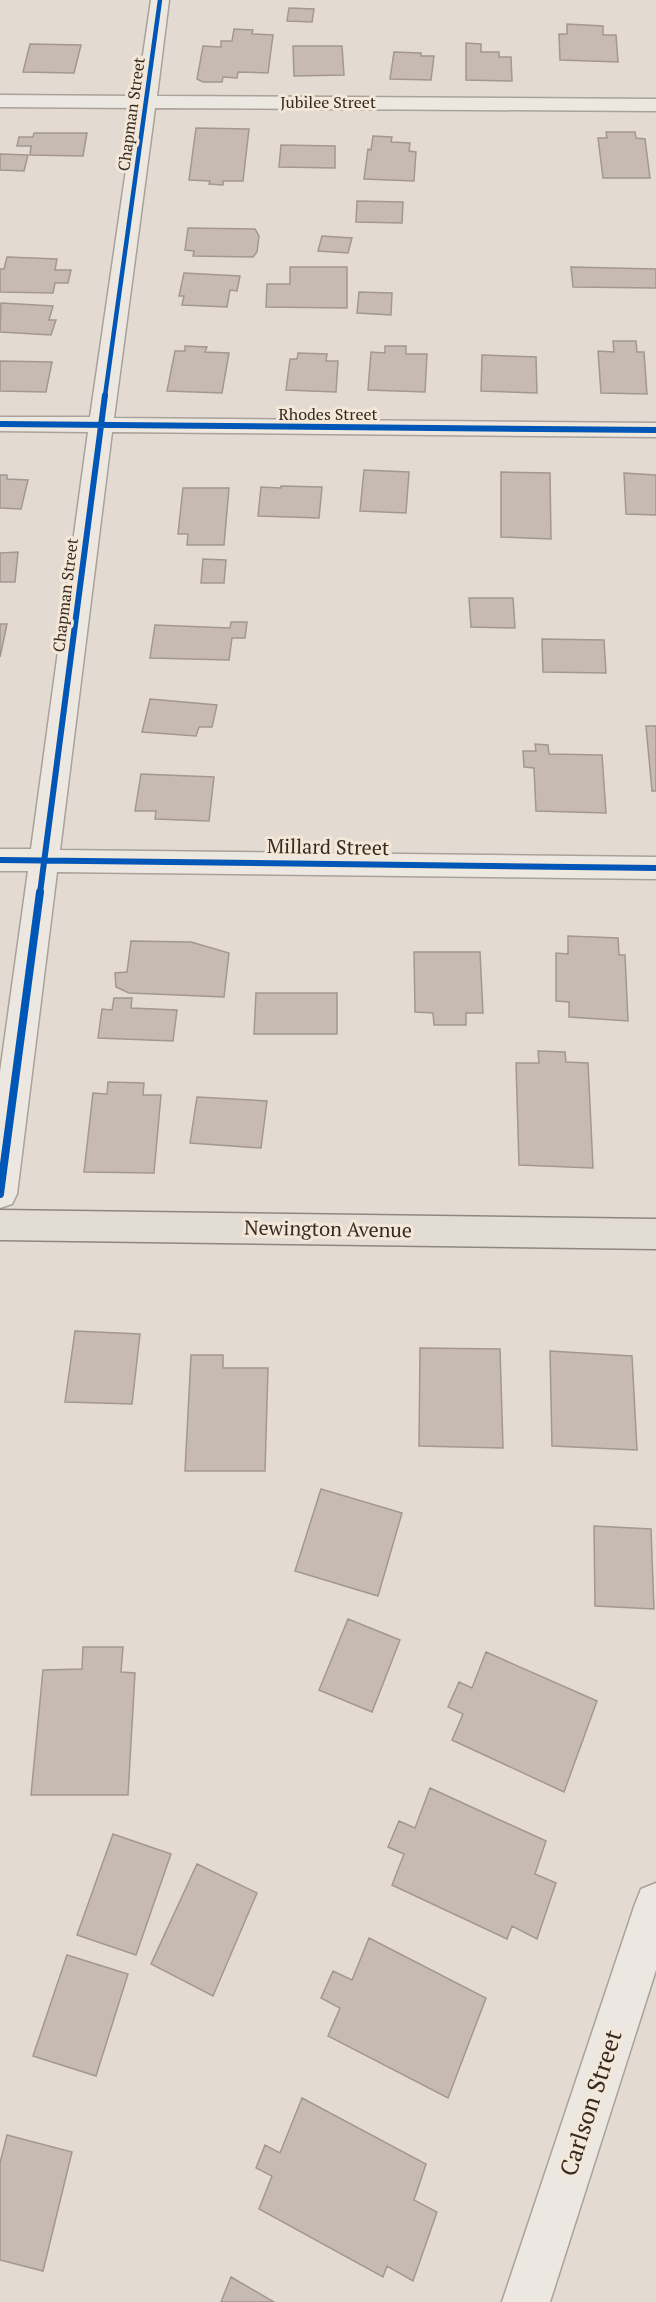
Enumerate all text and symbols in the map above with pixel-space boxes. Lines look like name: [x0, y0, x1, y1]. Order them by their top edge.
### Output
street label: Chapman Street: [112, 56, 150, 172]
street label: Jubilee Street: [280, 91, 376, 113]
street label: Rhodes Street: [279, 403, 377, 425]
street label: Chapman Street: [47, 537, 83, 653]
street label: Millard Street: [267, 832, 390, 861]
street label: Newington Avenue: [244, 1214, 412, 1243]
street label: Carlson Street: [551, 2025, 629, 2180]

